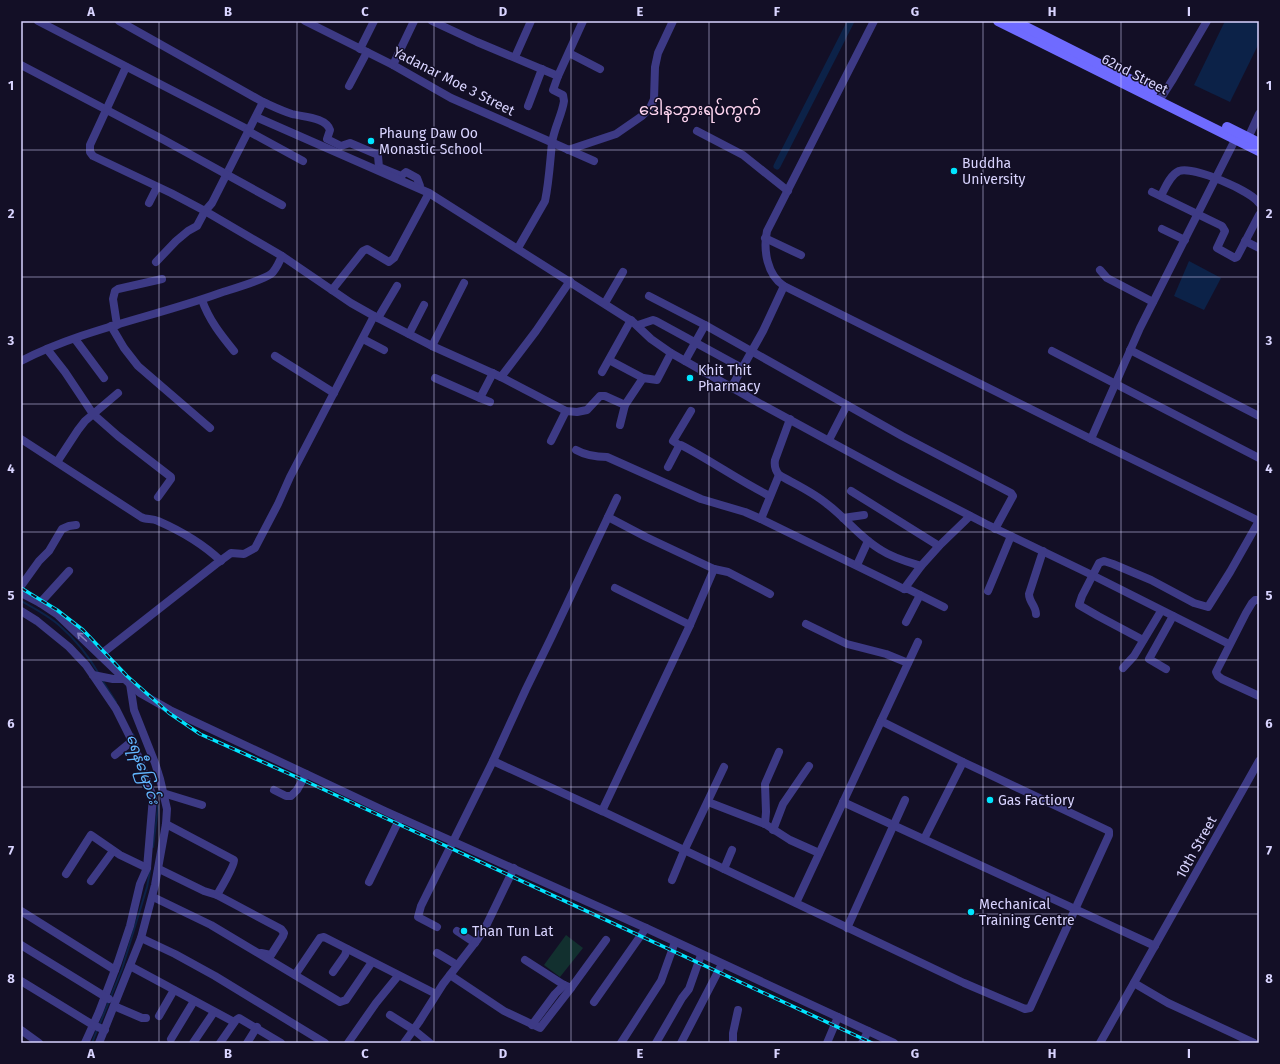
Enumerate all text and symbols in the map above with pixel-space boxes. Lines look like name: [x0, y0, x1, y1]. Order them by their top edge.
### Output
text: A: [86, 4, 95, 19]
text: B: [224, 4, 232, 19]
text: C: [361, 4, 369, 19]
text: D: [499, 4, 508, 19]
text: E: [637, 4, 644, 19]
text: F: [774, 4, 781, 19]
text: G: [911, 4, 919, 19]
text: H: [1048, 4, 1056, 19]
text: I: [1187, 4, 1191, 19]
street label: Yadanar Moe 3 Street: [390, 43, 518, 120]
street label: 62nd Street: [1099, 50, 1172, 99]
text: 1: [8, 78, 14, 93]
text: 1: [1266, 78, 1272, 93]
district label: ဒေါနဘွားရပ်ကွက်: [639, 98, 761, 123]
place label: Phaung Daw Oo Monastic School: [379, 125, 483, 158]
marker: Phaung Daw Oo Monastic School: [366, 136, 376, 146]
place label: Buddha University: [962, 155, 1026, 188]
marker: Buddha University: [949, 166, 959, 176]
text: 2: [8, 206, 15, 221]
text: 2: [1266, 206, 1273, 221]
text: 3: [7, 333, 15, 348]
text: 3: [1265, 333, 1273, 348]
place label: Khit Thit Pharmacy: [698, 362, 760, 395]
marker: Khit Thit Pharmacy: [685, 373, 695, 383]
text: 4: [7, 461, 15, 476]
text: 4: [1265, 461, 1273, 476]
text: 5: [8, 588, 15, 603]
text: 5: [1266, 588, 1273, 603]
one-way arrow: [76, 633, 87, 642]
text: 6: [7, 716, 15, 731]
text: 6: [1265, 716, 1273, 731]
water label: ရေနီမြောင်း: [120, 731, 166, 808]
place label: Gas Factiory: [998, 792, 1074, 809]
marker: Gas Factiory: [985, 795, 995, 805]
street label: 10th Street: [1172, 812, 1221, 881]
text: 7: [8, 843, 14, 858]
text: 7: [1266, 843, 1272, 858]
place label: Mechanical Training Centre: [979, 896, 1075, 929]
marker: Mechanical Training Centre: [966, 907, 976, 917]
place label: Than Tun Lat: [472, 923, 554, 940]
marker: Than Tun Lat: [459, 926, 469, 936]
text: 8: [7, 971, 15, 986]
text: 8: [1265, 971, 1273, 986]
text: A: [86, 1046, 95, 1061]
text: B: [224, 1046, 232, 1061]
text: C: [361, 1046, 369, 1061]
text: D: [499, 1046, 508, 1061]
text: E: [637, 1046, 644, 1061]
text: F: [774, 1046, 781, 1061]
text: G: [911, 1046, 919, 1061]
text: H: [1048, 1046, 1056, 1061]
text: I: [1187, 1046, 1191, 1061]

